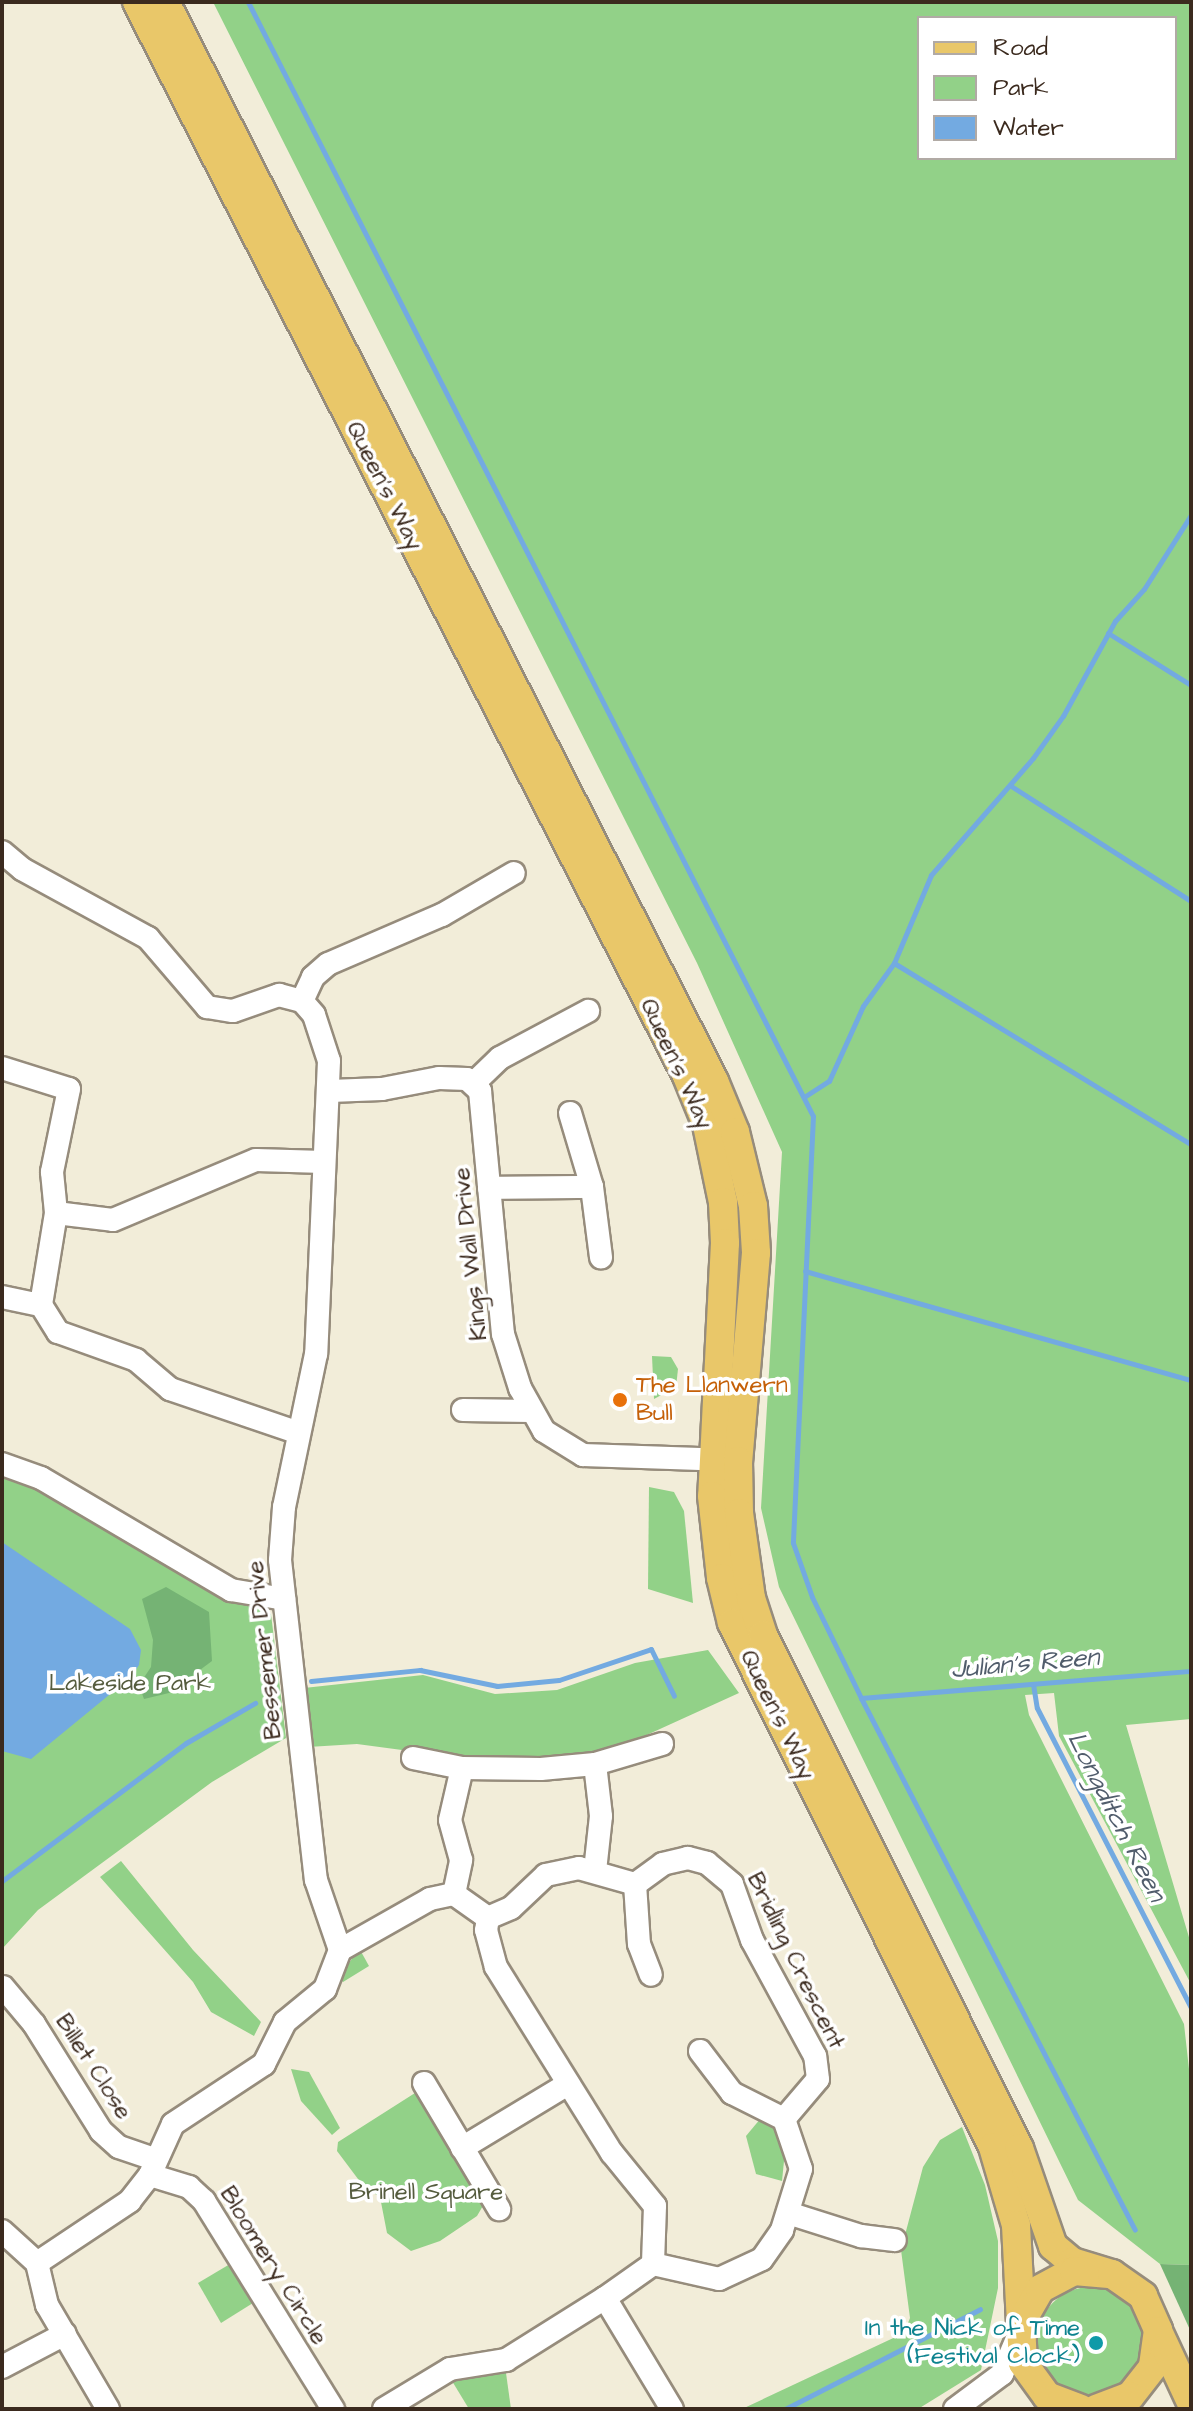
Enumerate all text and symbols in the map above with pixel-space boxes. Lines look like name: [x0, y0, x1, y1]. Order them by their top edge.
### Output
legend: [917, 16, 1177, 160]
text: Road: [993, 31, 1048, 65]
text: Park: [993, 71, 1049, 105]
text: Water: [993, 111, 1064, 145]
street label: Queen's Way: [339, 417, 429, 555]
street label: Queen's Way: [633, 994, 719, 1134]
street label: Kings Wall Drive: [448, 1166, 494, 1342]
place label: The Llanwern Bull: [636, 1372, 788, 1428]
marker: The Llanwern Bull: [611, 1391, 629, 1409]
street label: Bessemer Drive: [241, 1559, 289, 1741]
water label: Julian's Reen: [950, 1642, 1100, 1686]
street label: Queen's Way: [733, 1645, 821, 1785]
park label: Lakeside Park: [49, 1670, 211, 1698]
water label: Longditch Reen: [1060, 1727, 1172, 1907]
street label: Bridling Crescent: [740, 1868, 850, 2054]
street label: Billet Close: [48, 2009, 138, 2125]
park label: Brinell Square: [349, 2179, 503, 2207]
street label: Bloomery Circle: [213, 2181, 333, 2351]
place label: In the Nick of Time (Festival Clock): [865, 2315, 1080, 2371]
marker: In the Nick of Time (Festival Clock): [1087, 2334, 1105, 2352]

